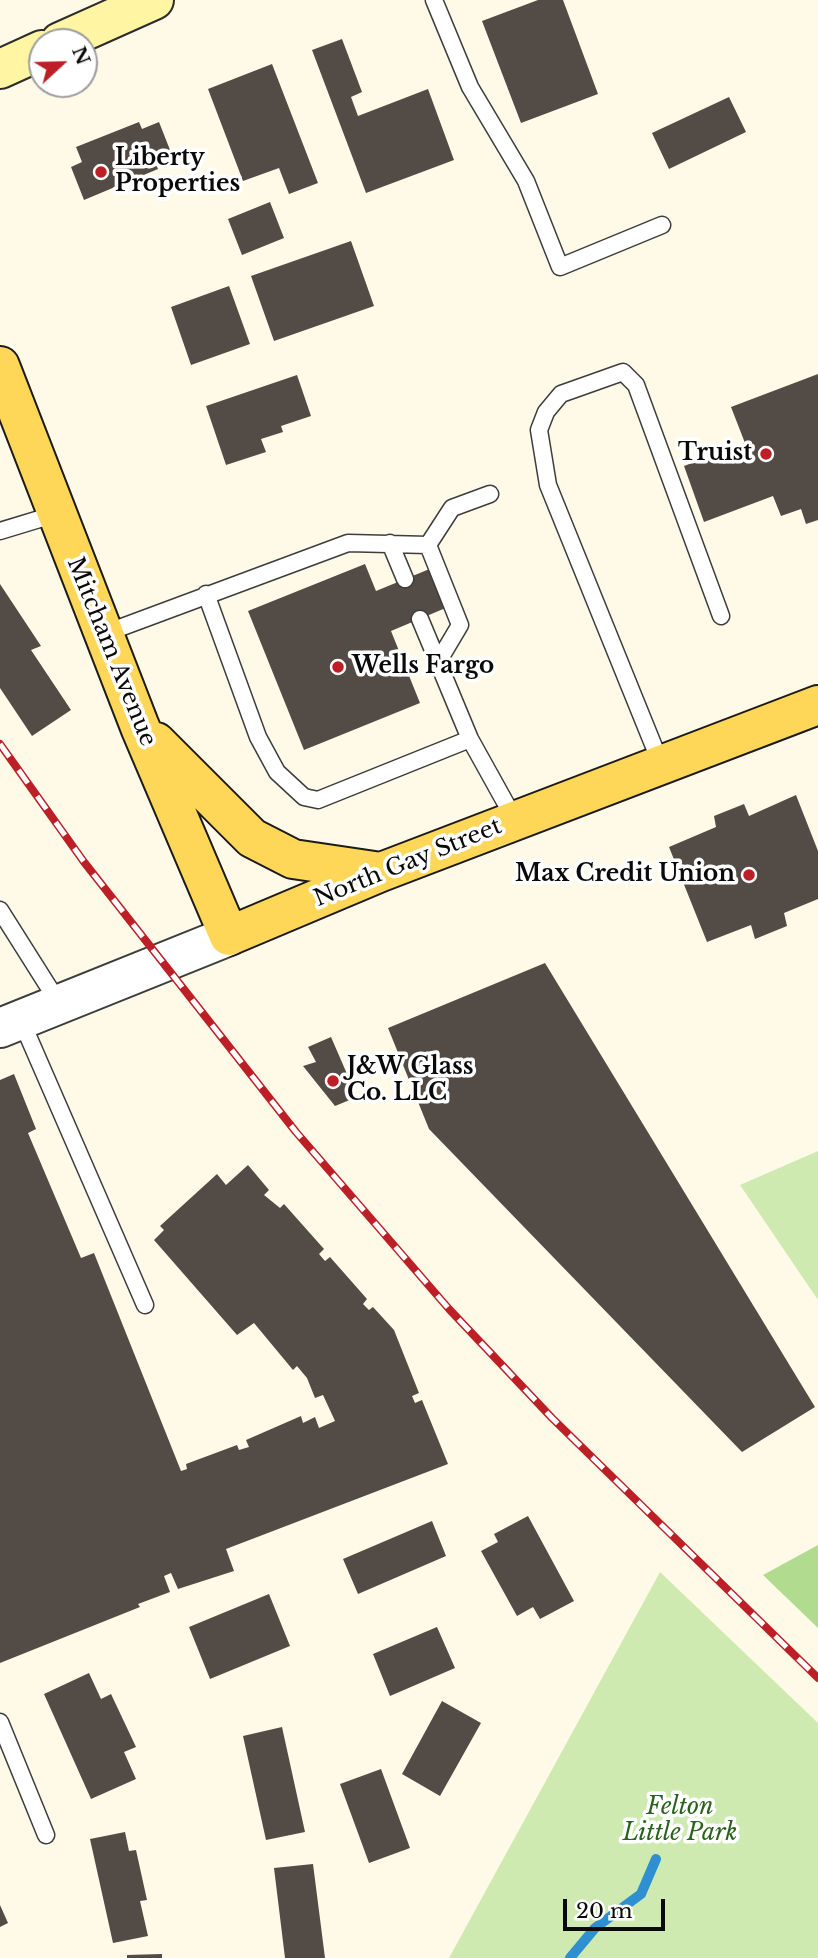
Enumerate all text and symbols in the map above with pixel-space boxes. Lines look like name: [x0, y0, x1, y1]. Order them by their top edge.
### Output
north arrow: [28, 28, 98, 98]
text: N: [67, 43, 95, 68]
place label: Liberty Properties: [115, 145, 240, 199]
marker: Liberty Properties: [93, 164, 109, 180]
place label: Truist: [678, 440, 752, 468]
marker: Truist: [758, 446, 774, 462]
street label: Mitcham Avenue: [60, 553, 162, 751]
place label: Wells Fargo: [352, 653, 494, 681]
marker: Wells Fargo: [330, 659, 346, 675]
street label: North Gay Street: [310, 813, 506, 913]
place label: Max Credit Union: [515, 861, 735, 889]
marker: Max Credit Union: [741, 867, 757, 883]
place label: J&W Glass Co. LLC: [347, 1054, 473, 1108]
marker: J&W Glass Co. LLC: [325, 1073, 341, 1089]
park label: Felton Little Park: [623, 1794, 737, 1848]
scale bar: [566, 1884, 668, 1928]
text: 20 m: [576, 1898, 633, 1924]

